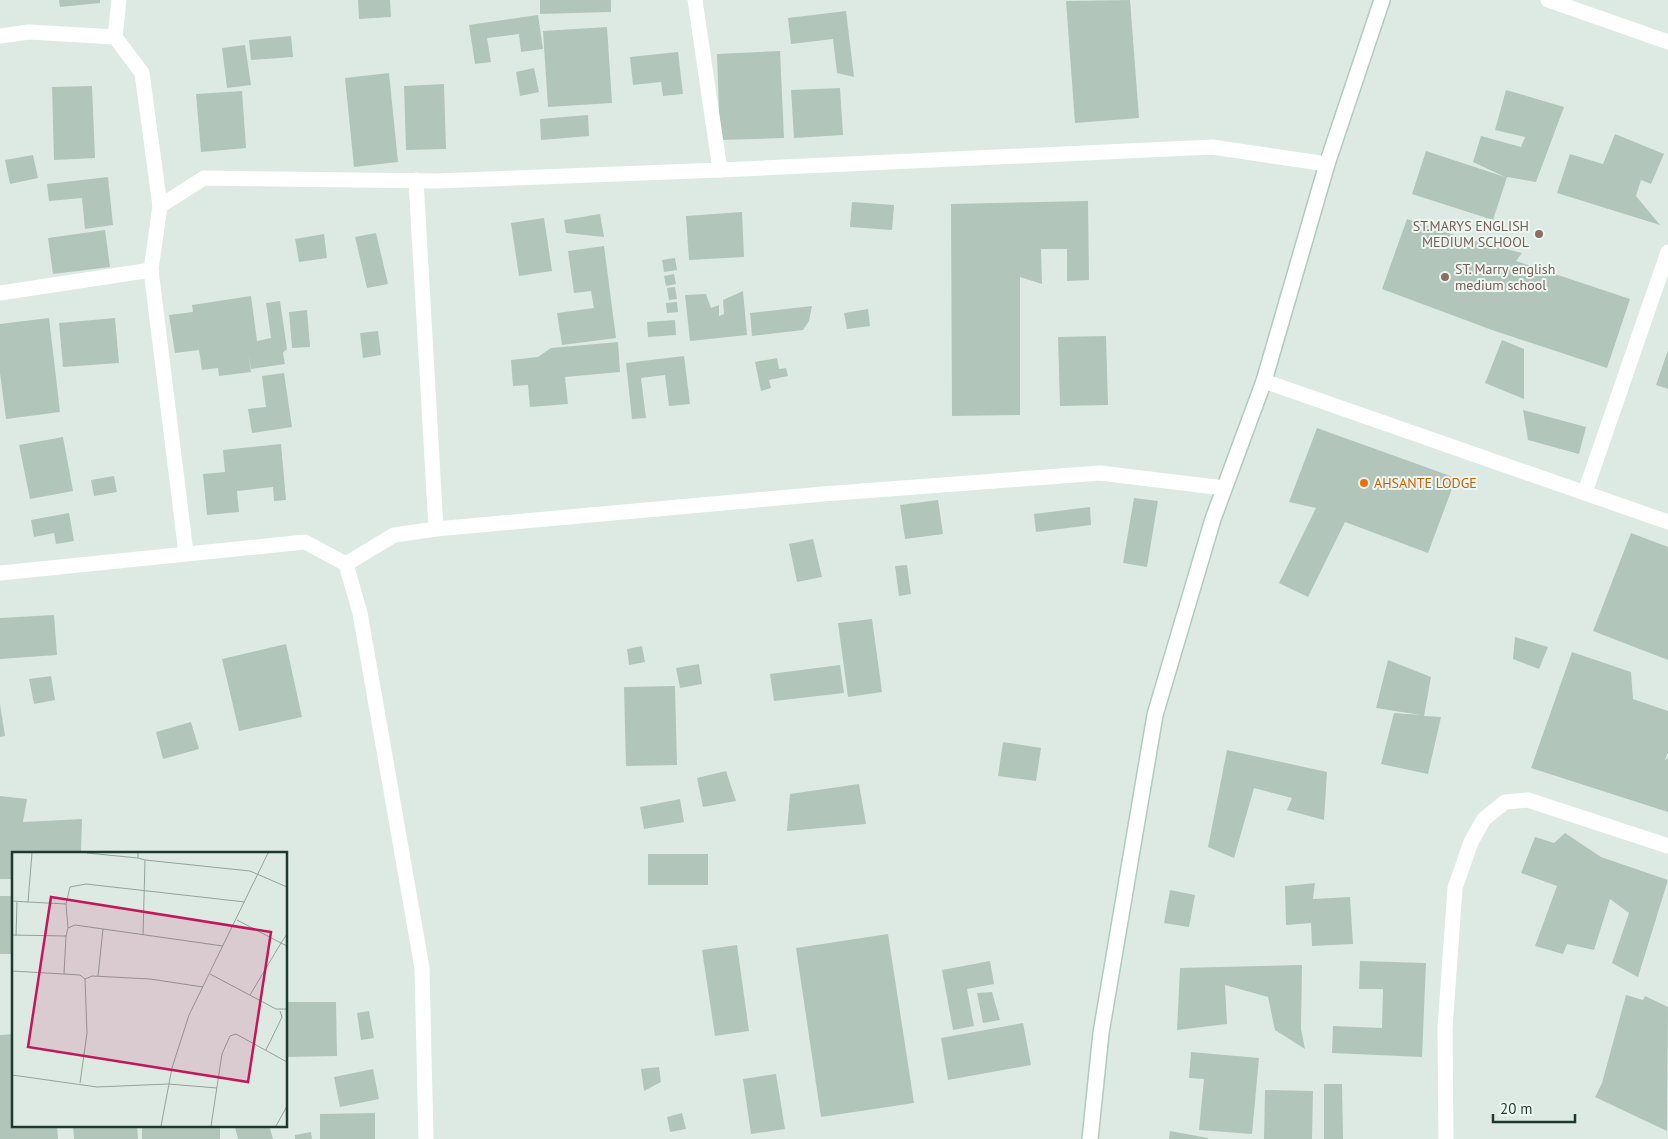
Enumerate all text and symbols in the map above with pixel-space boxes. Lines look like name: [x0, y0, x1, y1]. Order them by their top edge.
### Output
place label: ST.MARYS ENGLISH MEDIUM SCHOOL: [1413, 217, 1529, 251]
marker: ST.MARYS ENGLISH MEDIUM SCHOOL: [1533, 228, 1545, 240]
place label: ST. Marry english medium school: [1455, 260, 1555, 294]
marker: ST. Marry english medium school: [1439, 271, 1451, 283]
place label: AHSANTE LODGE: [1374, 474, 1477, 492]
marker: AHSANTE LODGE: [1358, 477, 1370, 489]
inset map: [12, 852, 288, 1126]
scale bar: [1493, 1092, 1576, 1124]
text: 20 m: [1500, 1099, 1533, 1118]

